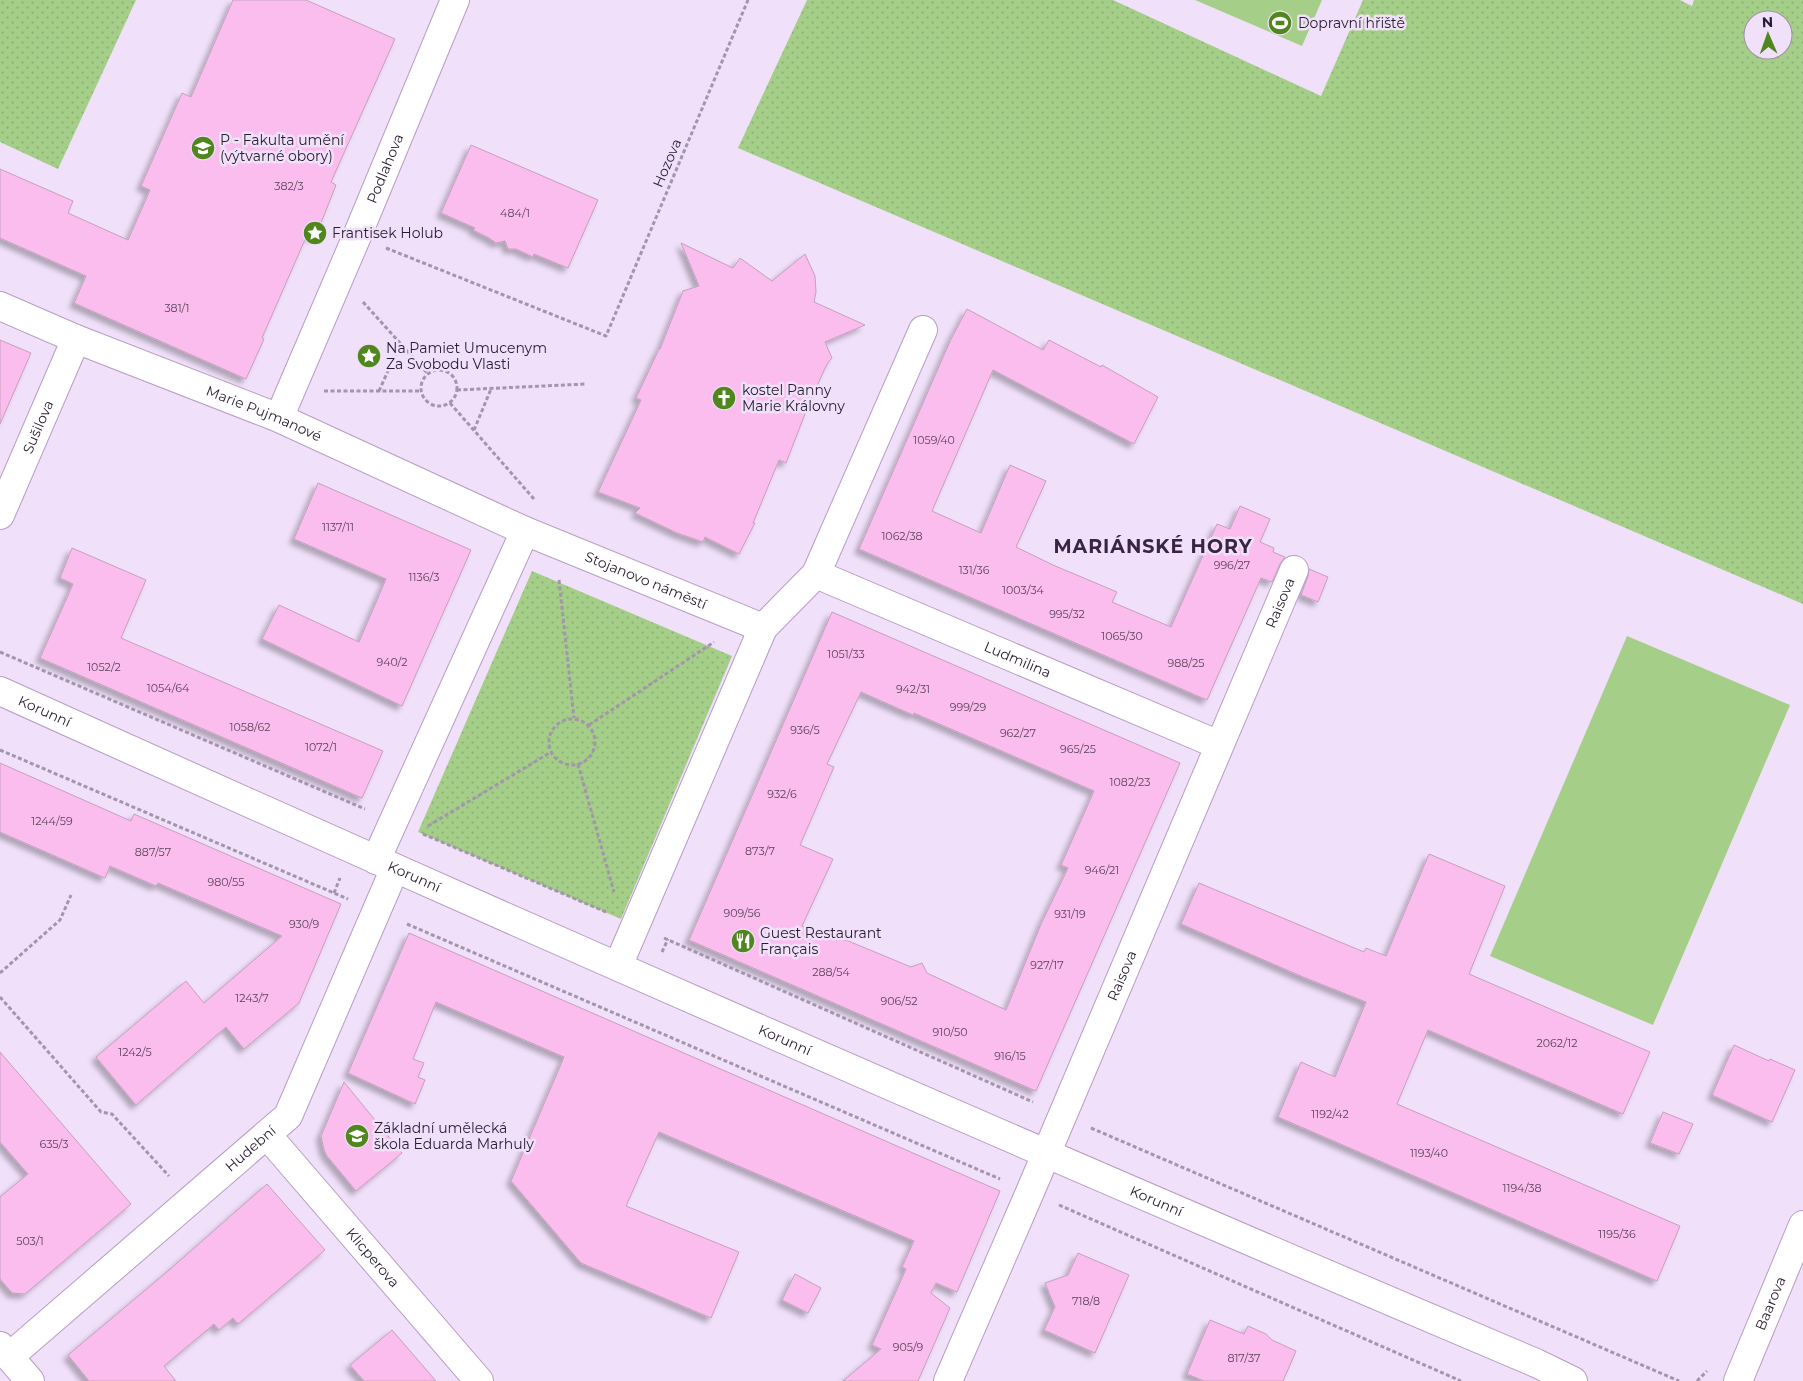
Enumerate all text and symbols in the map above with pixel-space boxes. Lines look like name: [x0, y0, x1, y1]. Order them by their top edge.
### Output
sports icon: Dopravní hřiště: [1267, 10, 1293, 36]
north arrow: [1743, 10, 1793, 60]
text: N: [1762, 13, 1774, 31]
place label: Dopravní hřiště: [1298, 14, 1405, 32]
place label: P - Fakulta umění (výtvarné obory): [220, 131, 345, 165]
street label: Podlahova: [363, 131, 407, 206]
school or university icon: P - Fakulta umění (výtvarné obory): [190, 135, 216, 161]
street label: Hozova: [649, 136, 685, 190]
house number: 382/3: [274, 179, 304, 193]
house number: 484/1: [500, 206, 530, 220]
place icon: Frantisek Holub: [302, 220, 328, 246]
place label: Frantisek Holub: [332, 224, 443, 242]
house number: 381/1: [164, 301, 190, 315]
place label: Na Pamiet Umucenym Za Svobodu Vlasti: [386, 339, 547, 373]
place icon: Na Pamiet Umucenym Za Svobodu Vlasti: [356, 343, 382, 369]
place label: kostel Panny Marie Královny: [742, 381, 845, 415]
street label: Marie Pujmanové: [204, 382, 325, 445]
church icon: kostel Panny Marie Královny: [711, 385, 737, 411]
street label: Sušilova: [19, 397, 58, 456]
house number: 1059/40: [913, 433, 955, 447]
house number: 1137/11: [322, 520, 354, 534]
house number: 1062/38: [881, 529, 923, 543]
district label: MARIÁNSKÉ HORY: [1053, 535, 1253, 558]
street label: Stojanovo náměstí: [582, 547, 711, 614]
house number: 996/27: [1214, 558, 1250, 572]
house number: 131/36: [959, 563, 990, 577]
house number: 1136/3: [409, 570, 439, 584]
street label: Raisova: [1261, 575, 1299, 631]
house number: 1003/34: [1002, 583, 1045, 597]
house number: 995/32: [1049, 607, 1085, 621]
house number: 1065/30: [1101, 629, 1143, 643]
street label: Ludmilina: [981, 637, 1054, 682]
house number: 1051/33: [827, 647, 865, 661]
house number: 940/2: [377, 655, 407, 669]
house number: 988/25: [1168, 656, 1204, 670]
house number: 1052/2: [87, 660, 121, 674]
house number: 1054/64: [147, 681, 190, 695]
house number: 942/31: [896, 682, 930, 696]
street label: Korunní: [15, 691, 75, 731]
house number: 999/29: [950, 700, 987, 714]
house number: 1058/62: [230, 720, 270, 734]
house number: 936/5: [790, 723, 820, 737]
house number: 962/27: [1000, 726, 1036, 740]
house number: 1072/1: [305, 740, 337, 754]
house number: 965/25: [1060, 742, 1096, 756]
house number: 1082/23: [1110, 775, 1150, 789]
house number: 932/6: [767, 787, 797, 801]
house number: 1244/59: [31, 814, 73, 828]
house number: 873/7: [745, 844, 775, 858]
house number: 887/57: [135, 845, 171, 859]
street label: Korunní: [385, 857, 445, 897]
house number: 946/21: [1085, 863, 1119, 877]
house number: 980/55: [208, 875, 244, 889]
house number: 909/56: [723, 906, 761, 920]
house number: 931/19: [1054, 907, 1086, 921]
house number: 930/9: [289, 917, 319, 931]
place label: Guest Restaurant Français: [760, 924, 882, 958]
restaurant icon: Guest Restaurant Français: [730, 928, 756, 954]
street label: Raisova: [1103, 948, 1140, 1004]
house number: 927/17: [1030, 958, 1064, 972]
house number: 288/54: [812, 965, 850, 979]
house number: 1243/7: [235, 991, 269, 1005]
house number: 906/52: [881, 994, 917, 1008]
street label: Korunní: [756, 1020, 815, 1060]
house number: 910/50: [933, 1025, 967, 1039]
house number: 2062/12: [1537, 1036, 1577, 1050]
house number: 1242/5: [118, 1045, 152, 1059]
house number: 916/15: [994, 1049, 1026, 1063]
house number: 1192/42: [1311, 1107, 1349, 1121]
place label: Základní umělecká škola Eduarda Marhuly: [374, 1119, 534, 1153]
street label: Hudební: [221, 1121, 280, 1175]
school or university icon: Základní umělecká škola Eduarda Marhuly: [344, 1123, 370, 1149]
house number: 635/3: [40, 1137, 68, 1151]
house number: 1193/40: [1410, 1146, 1448, 1160]
house number: 1194/38: [1502, 1181, 1542, 1195]
street label: Korunní: [1127, 1182, 1187, 1221]
street label: Klicperova: [342, 1224, 403, 1291]
house number: 1195/36: [1598, 1227, 1636, 1241]
house number: 503/1: [16, 1234, 44, 1248]
street label: Baarova: [1751, 1274, 1790, 1333]
house number: 718/8: [1072, 1294, 1100, 1308]
house number: 905/9: [893, 1340, 924, 1354]
house number: 817/37: [1227, 1351, 1261, 1365]

